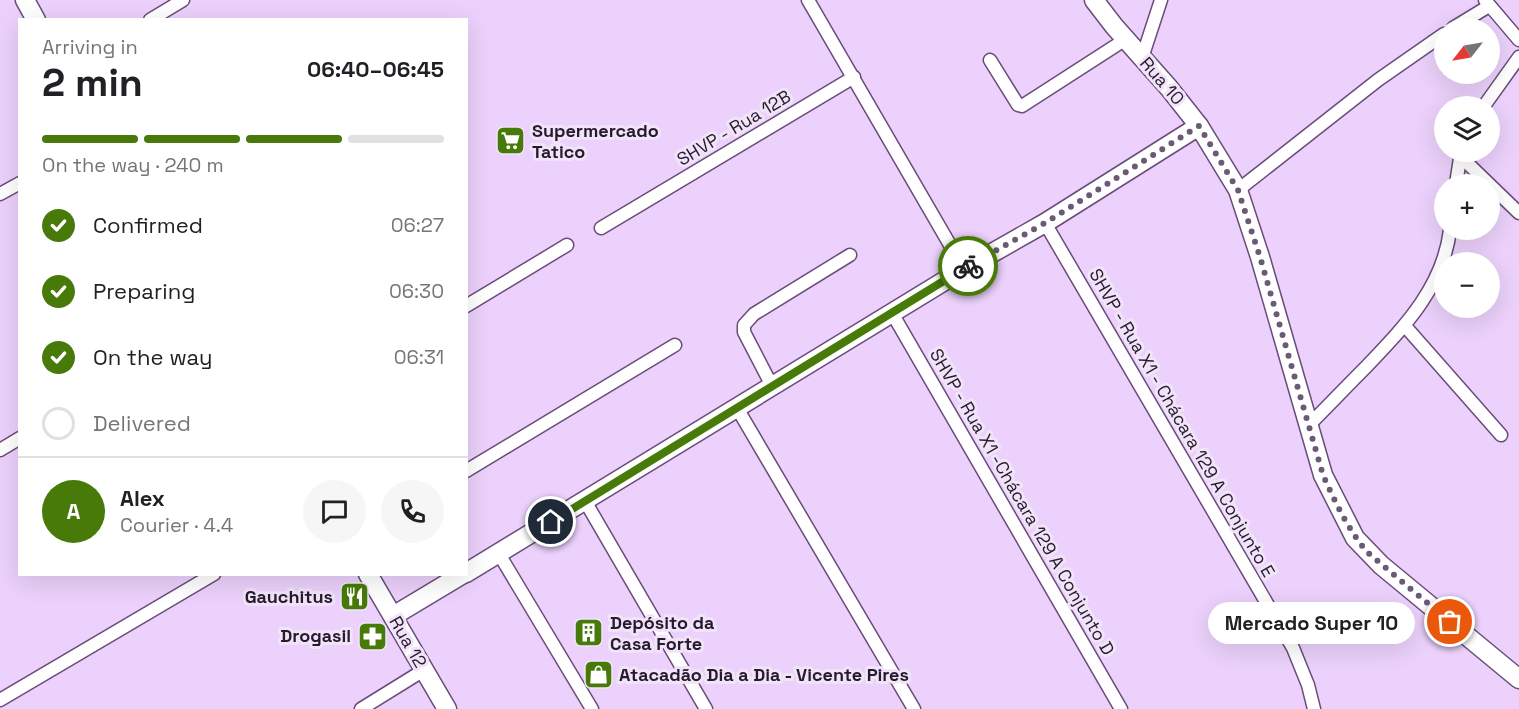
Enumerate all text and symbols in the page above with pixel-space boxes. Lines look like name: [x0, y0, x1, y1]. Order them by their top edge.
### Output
north arrow: [1434, 18, 1500, 84]
map controls: [1434, 18, 1500, 318]
text: Arriving in: [42, 34, 138, 60]
street label: Rua 10: [1135, 52, 1190, 110]
text: 06:40–06:45: [307, 55, 444, 83]
text: 2 min: [42, 58, 143, 107]
street label: SHVP - Rua 12B: [673, 85, 795, 171]
button: layers: [1434, 96, 1500, 162]
place label: Supermercado Tatico: [532, 119, 659, 163]
supermarket icon: Supermercado Tatico: [495, 125, 527, 157]
text: On the way · 240 m: [42, 152, 224, 178]
button: +: [1434, 174, 1500, 240]
icon: check: [42, 209, 75, 242]
text: Confirmed: [93, 211, 203, 239]
text: 06:27: [391, 212, 444, 238]
courier: [938, 236, 998, 296]
icon: bike: [952, 250, 985, 283]
button: −: [1434, 252, 1500, 318]
street label: SHVP - Rua X1 - Chácara 129 A Conjunto E: [1084, 264, 1281, 581]
icon: check: [42, 275, 75, 308]
text: Preparing: [93, 277, 195, 305]
text: 06:30: [389, 278, 444, 304]
icon: check: [42, 341, 75, 374]
text: On the way: [93, 343, 212, 371]
text: 06:31: [394, 344, 444, 370]
street label: SHVP - Rua X1 -Chácara 129 A Conjunto D: [925, 344, 1120, 659]
text: Delivered: [93, 409, 191, 437]
button: chat: [303, 480, 366, 543]
button: phone: [381, 480, 444, 543]
text: Alex: [120, 484, 165, 512]
pin: [525, 496, 576, 547]
text: A: [67, 497, 80, 525]
icon: home: [534, 505, 567, 538]
text: Courier · 4.4: [120, 512, 233, 538]
restaurant icon: Gauchitus: [338, 581, 370, 613]
place label: Gauchitus: [245, 585, 333, 608]
pin: [1424, 596, 1475, 647]
callout: Mercado Super 10: [1207, 601, 1414, 643]
icon: bag: [1433, 605, 1466, 638]
text: Mercado Super 10: [1225, 610, 1398, 636]
place label: Depósito da Casa Forte: [610, 611, 715, 655]
street label: Rua 12: [385, 612, 432, 672]
building icon: Depósito da Casa Forte: [573, 617, 605, 649]
pharmacy icon: Drogasil: [356, 620, 388, 652]
place label: Drogasil: [280, 624, 351, 647]
shop icon: Atacadão Dia a Dia - Vicente Pires: [582, 659, 614, 691]
place label: Atacadão Dia a Dia - Vicente Pires: [619, 663, 909, 686]

